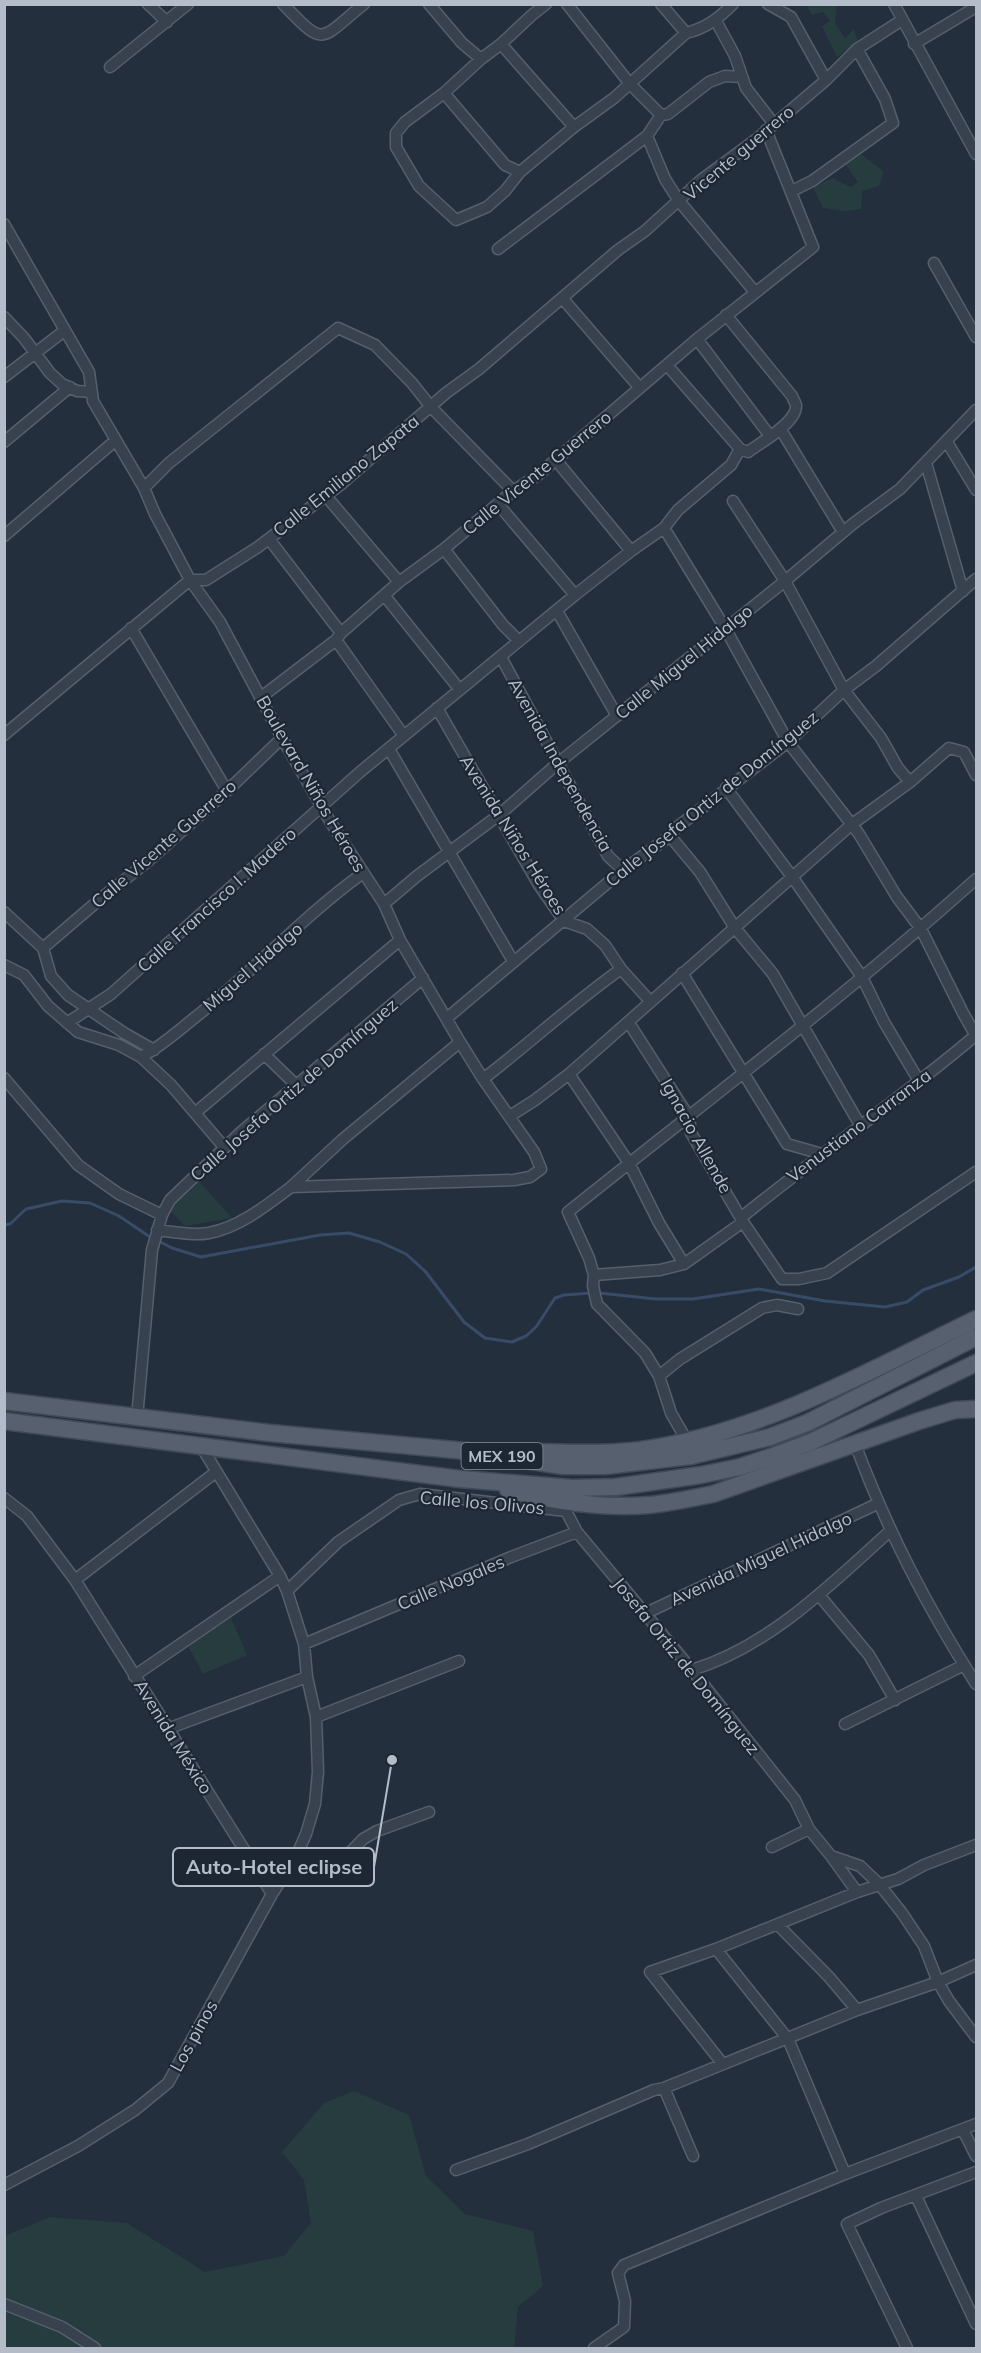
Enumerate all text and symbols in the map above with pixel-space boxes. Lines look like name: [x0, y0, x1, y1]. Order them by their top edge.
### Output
street label: Vicente guerrero: [679, 100, 799, 205]
street label: Calle Vicente Guerrero: [457, 405, 616, 540]
street label: Calle Emiliano Zapata: [268, 410, 423, 542]
street label: Calle Miguel Hidalgo: [610, 599, 757, 724]
street label: Avenida Independencia: [503, 674, 618, 856]
street label: Boulevard Niños Héroes: [251, 691, 371, 876]
street label: Calle Josefa Ortiz de Domínguez: [600, 705, 823, 892]
street label: Avenida Niños Héroes: [455, 751, 572, 919]
street label: Calle Vicente Guerrero: [86, 774, 241, 913]
street label: Calle Francisco I. Madero: [132, 822, 301, 977]
street label: Miguel Hidalgo: [198, 917, 307, 1016]
street label: Calle Josefa Ortiz de Domínguez: [185, 993, 402, 1186]
street label: Venustiano Carranza: [782, 1064, 936, 1187]
street label: Ignacio Allende: [655, 1074, 737, 1197]
road number: MEX 190: [462, 1443, 542, 1469]
street label: Calle los Olivos: [419, 1486, 545, 1519]
street label: Avenida Miguel Hidalgo: [666, 1506, 855, 1611]
street label: Calle Nogales: [394, 1550, 508, 1615]
street label: Josefa Ortiz de Domínguez: [608, 1572, 765, 1759]
street label: Avenida México: [129, 1675, 218, 1798]
callout: Auto-Hotel eclipse: [173, 1848, 374, 1886]
text: Auto-Hotel eclipse: [186, 1854, 362, 1879]
street label: Los pinos: [164, 1996, 223, 2076]

